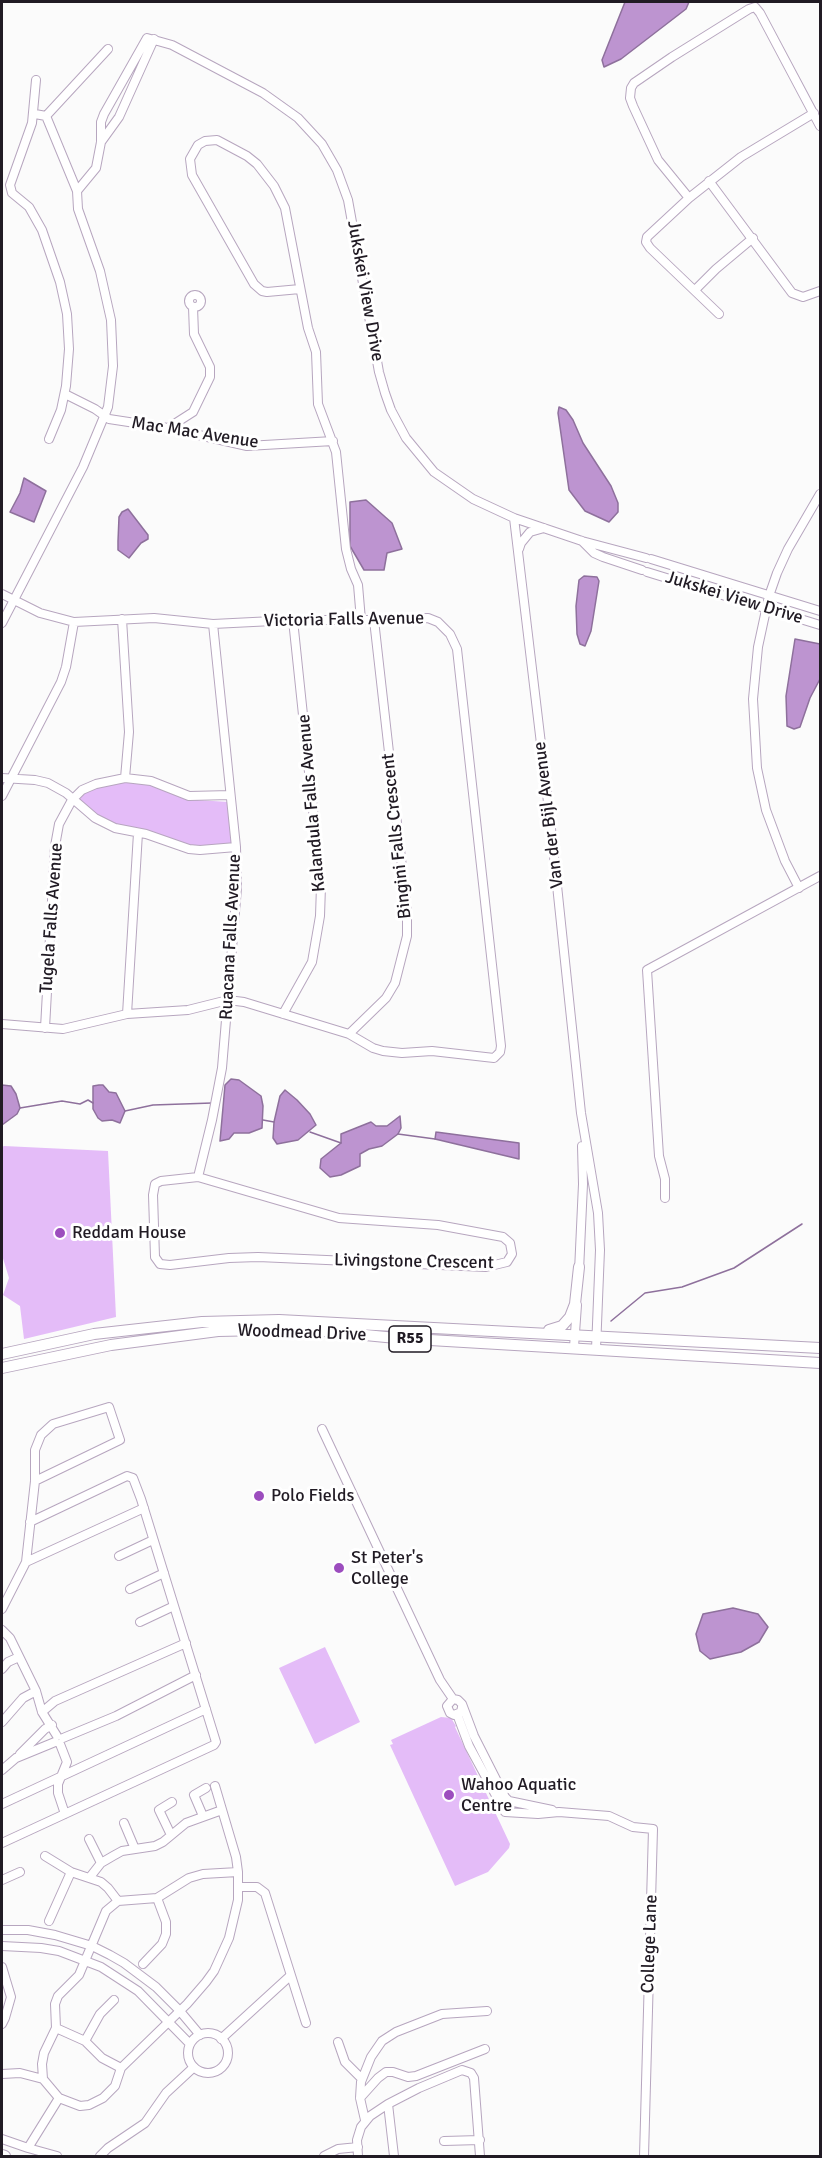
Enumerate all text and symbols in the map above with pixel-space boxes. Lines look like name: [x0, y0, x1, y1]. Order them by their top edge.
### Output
street label: Jukskei View Drive: [342, 219, 388, 363]
street label: Mac Mac Avenue: [130, 412, 260, 454]
street label: Jukskei View Drive: [663, 567, 805, 629]
street label: Victoria Falls Avenue: [264, 608, 424, 632]
street label: Kalandula Falls Avenue: [293, 713, 331, 893]
street label: Van der Bijl Avenue: [529, 740, 569, 890]
street label: Bingini Falls Crescent: [378, 752, 416, 920]
street label: Tugela Falls Avenue: [36, 842, 68, 994]
street label: Ruacana Falls Avenue: [216, 853, 246, 1021]
place label: Reddam House: [72, 1222, 186, 1244]
marker: Reddam House: [53, 1226, 67, 1240]
street label: Livingstone Crescent: [334, 1250, 494, 1274]
street label: Woodmead Drive: [237, 1320, 367, 1346]
road number: R55: [389, 1326, 431, 1352]
place label: Polo Fields: [271, 1485, 354, 1507]
marker: Polo Fields: [252, 1489, 266, 1503]
place label: St Peter's College: [351, 1547, 423, 1590]
marker: St Peter's College: [332, 1561, 346, 1575]
place label: Wahoo Aquatic Centre: [461, 1774, 576, 1816]
marker: Wahoo Aquatic Centre: [442, 1788, 456, 1802]
street label: College Lane: [637, 1894, 663, 1994]

